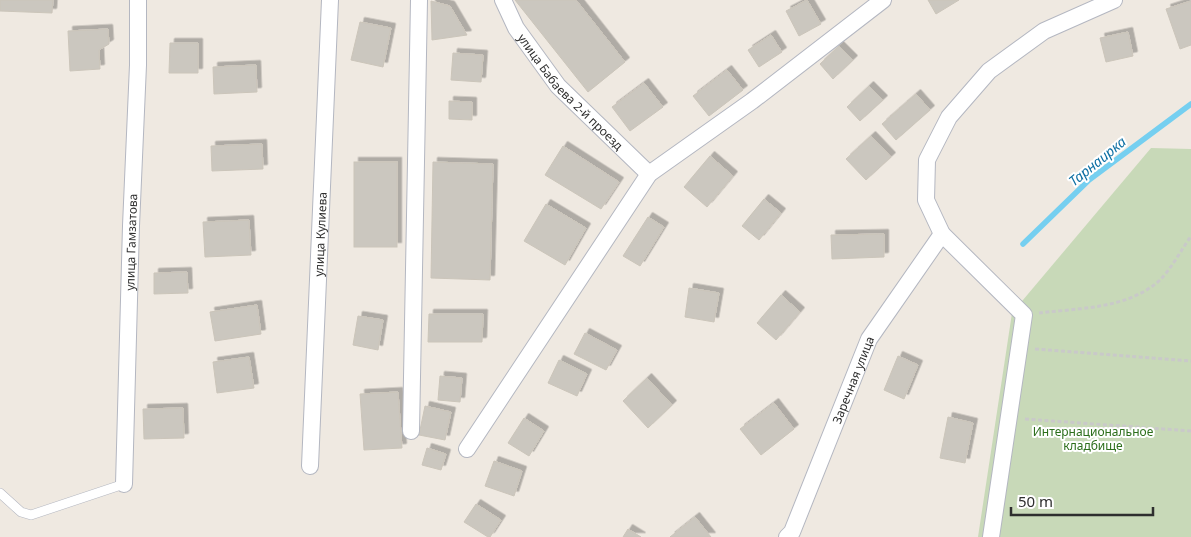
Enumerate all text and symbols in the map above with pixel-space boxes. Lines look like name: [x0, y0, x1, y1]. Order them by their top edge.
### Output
street label: улица Бабаева 2-й проезд: [514, 30, 628, 154]
water label: Тарнаирка: [1064, 132, 1130, 190]
street label: улица Кулиева: [310, 192, 330, 277]
street label: улица Гамзатова: [121, 193, 141, 291]
street label: Заречная улица: [828, 334, 878, 426]
park label: Интернациональное кладбище: [1033, 423, 1154, 454]
scale bar: [1011, 484, 1154, 516]
text: 50 m: [1018, 491, 1053, 511]

